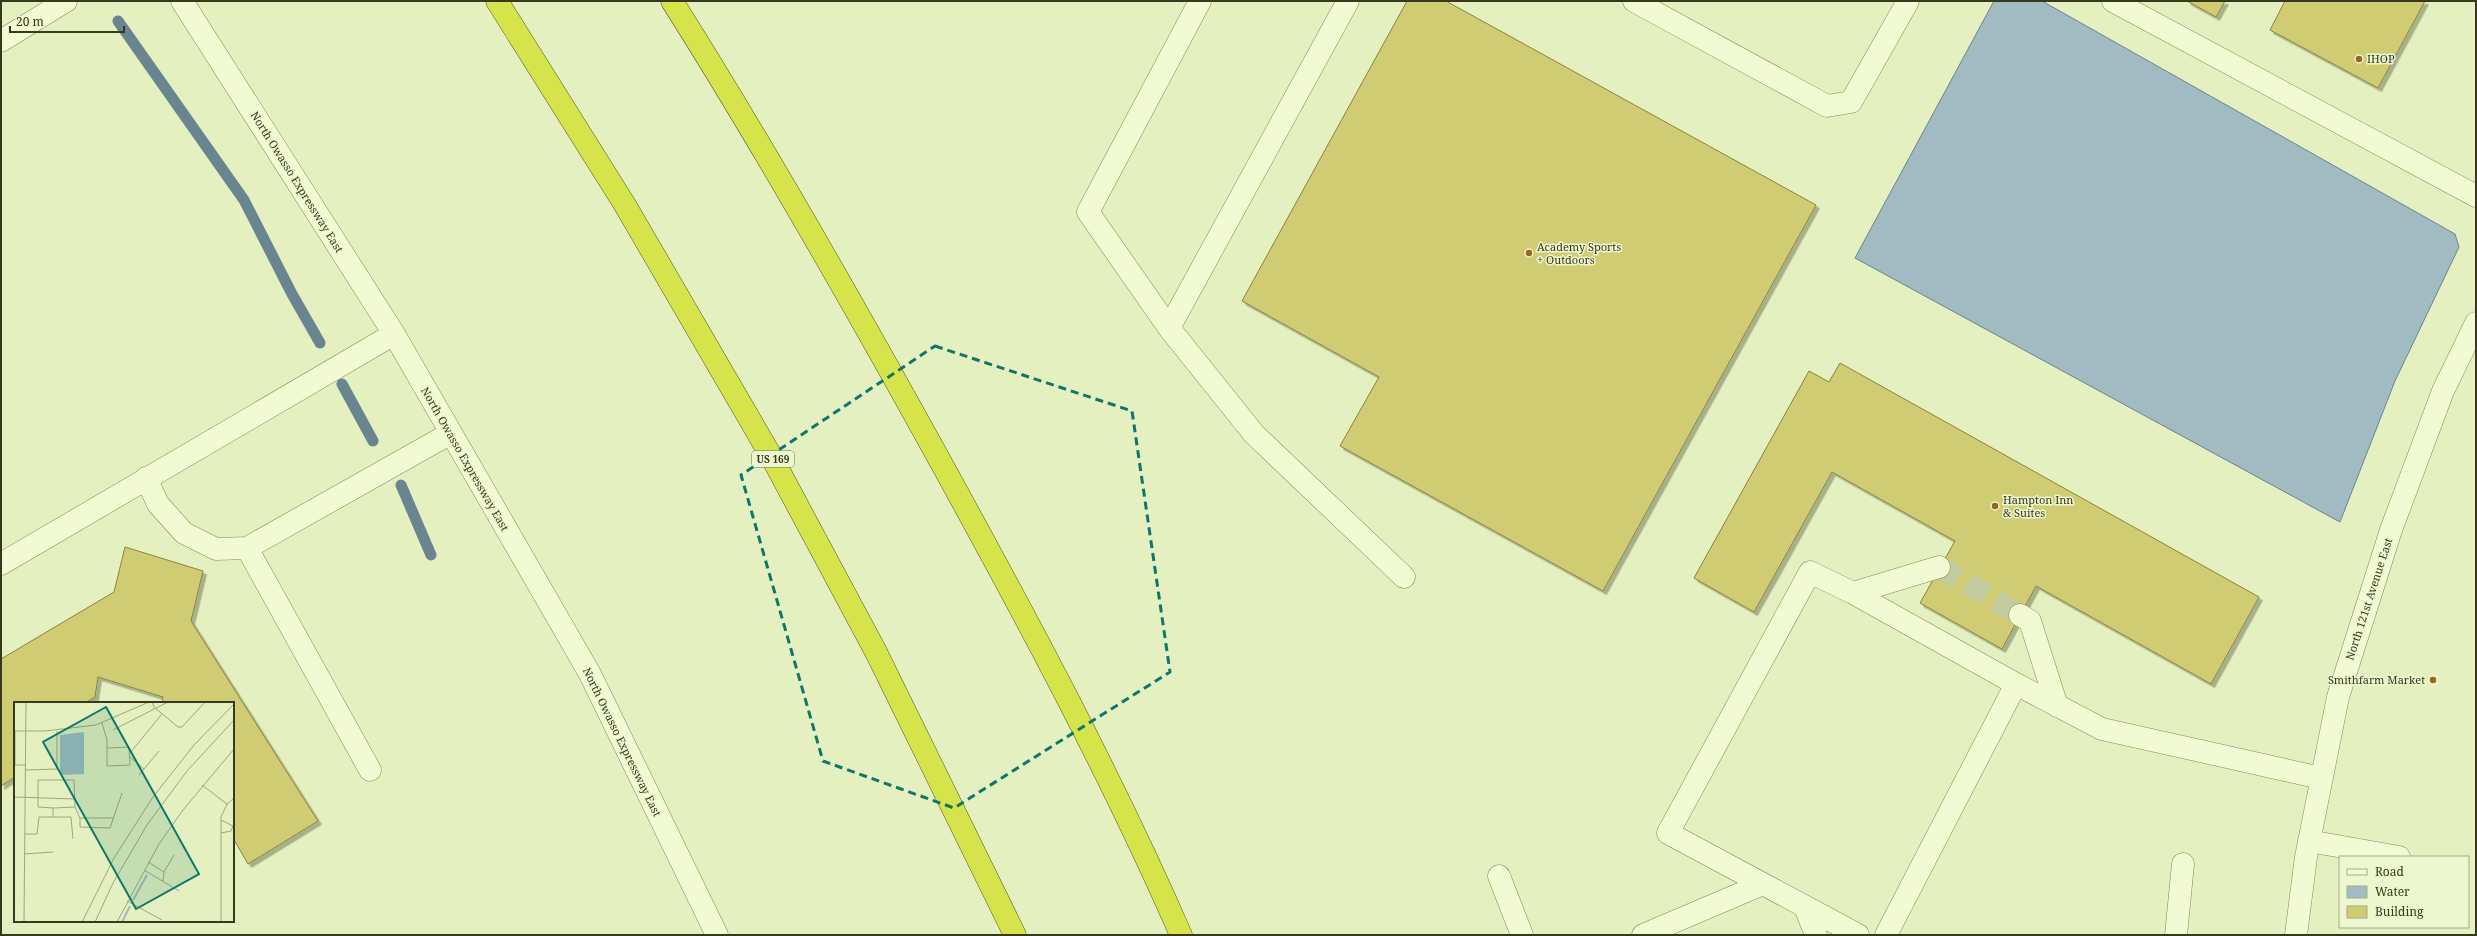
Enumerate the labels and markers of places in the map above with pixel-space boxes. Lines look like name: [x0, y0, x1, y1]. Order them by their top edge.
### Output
place label: IHOP: [2367, 51, 2395, 66]
marker: IHOP: [2354, 54, 2364, 64]
place label: Academy Sports + Outdoors: [1537, 239, 1621, 267]
marker: Academy Sports + Outdoors: [1524, 248, 1534, 258]
place label: Hampton Inn & Suites: [2003, 492, 2073, 520]
marker: Hampton Inn & Suites: [1990, 501, 2000, 511]
place label: Smithfarm Market: [2328, 672, 2425, 687]
marker: Smithfarm Market: [2428, 675, 2438, 685]

